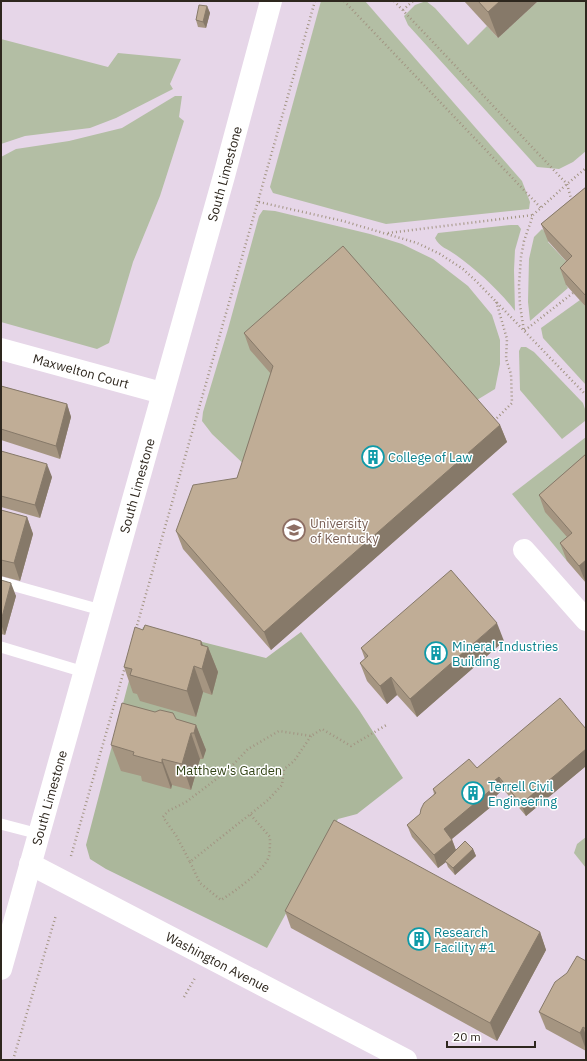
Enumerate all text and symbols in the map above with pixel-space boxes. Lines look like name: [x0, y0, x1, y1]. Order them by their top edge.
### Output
street label: South Limestone: [204, 124, 246, 224]
street label: Maxwelton Court: [31, 350, 131, 393]
street label: South Limestone: [116, 436, 159, 535]
building icon: College of Law: [360, 444, 386, 470]
place label: College of Law: [388, 449, 472, 466]
place label: University of Kentucky: [310, 515, 379, 547]
school or university icon: University of Kentucky: [281, 517, 307, 543]
place label: Mineral Industries Building: [452, 638, 558, 670]
building icon: Mineral Industries Building: [423, 640, 449, 666]
street label: South Limestone: [28, 748, 71, 847]
park label: Matthew's Garden: [176, 762, 282, 779]
place label: Terrell Civil Engineering: [488, 778, 557, 810]
building icon: Terrell Civil Engineering: [460, 780, 486, 806]
place label: Research Facility #1: [434, 924, 496, 956]
building icon: Research Facility #1: [406, 926, 432, 952]
street label: Washington Avenue: [163, 928, 273, 997]
scale bar: [447, 1023, 535, 1049]
text: 20 m: [453, 1029, 481, 1044]

